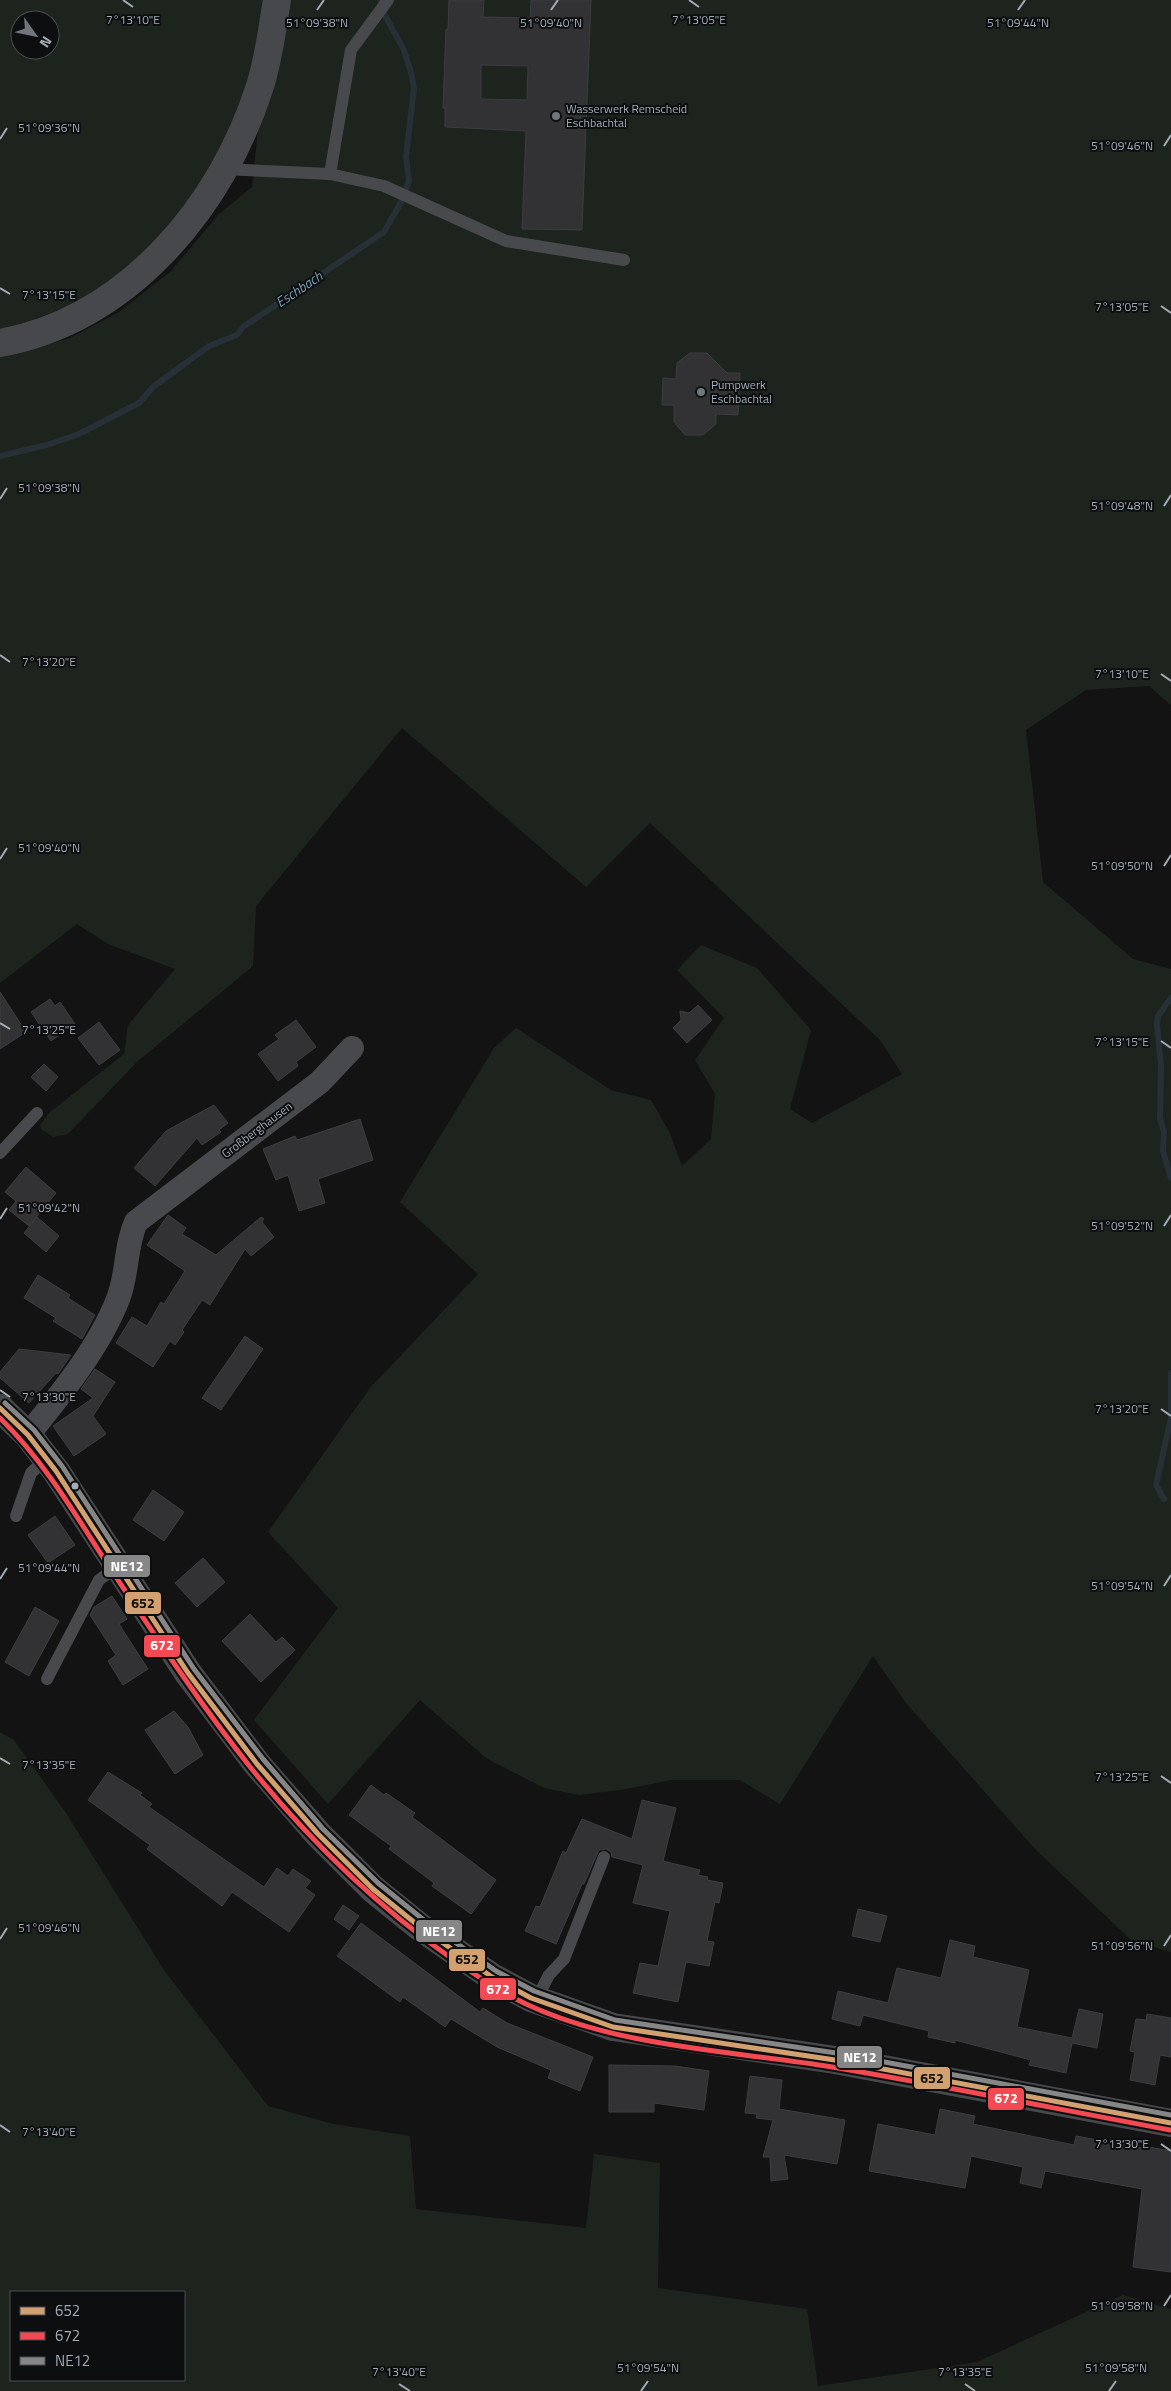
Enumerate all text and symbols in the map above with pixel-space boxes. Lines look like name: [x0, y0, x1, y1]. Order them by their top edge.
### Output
north arrow: [10, 10, 60, 60]
text: 7°13'10"E: [106, 10, 160, 29]
text: 7°13'05"E: [672, 10, 726, 29]
text: 51°09'38"N: [286, 13, 348, 32]
text: 51°09'40"N: [520, 13, 582, 32]
text: 51°09'44"N: [987, 13, 1049, 32]
text: N: [35, 33, 58, 52]
place label: Wasserwerk Remscheid Eschbachtal: [566, 99, 687, 132]
marker: Wasserwerk Remscheid Eschbachtal: [550, 110, 562, 122]
text: 51°09'36"N: [18, 118, 80, 137]
text: 51°09'46"N: [1091, 136, 1153, 155]
water label: Eschbach: [271, 265, 327, 312]
text: 7°13'15"E: [22, 285, 76, 304]
text: 7°13'05"E: [1095, 297, 1149, 316]
place label: Pumpwerk Eschbachtal: [711, 375, 772, 408]
marker: Pumpwerk Eschbachtal: [695, 386, 707, 398]
text: 51°09'38"N: [18, 478, 80, 497]
text: 51°09'48"N: [1091, 496, 1153, 515]
text: 7°13'20"E: [22, 652, 76, 671]
text: 7°13'10"E: [1095, 664, 1149, 683]
text: 51°09'40"N: [18, 838, 80, 857]
text: 51°09'50"N: [1091, 856, 1153, 875]
text: 7°13'25"E: [22, 1020, 76, 1039]
text: 7°13'15"E: [1095, 1032, 1149, 1051]
street label: Großberghausen: [217, 1097, 296, 1163]
text: 51°09'42"N: [18, 1198, 80, 1217]
text: 51°09'52"N: [1091, 1216, 1153, 1235]
text: 7°13'30"E: [22, 1387, 76, 1406]
text: 7°13'20"E: [1095, 1399, 1149, 1418]
unlabelled marker: [70, 1481, 80, 1491]
line badge: NE12: [103, 1554, 151, 1578]
text: NE12: [110, 1555, 144, 1576]
text: 51°09'44"N: [18, 1558, 80, 1577]
text: 51°09'54"N: [1091, 1576, 1153, 1595]
line badge: 652: [124, 1591, 162, 1615]
text: 652: [131, 1592, 155, 1613]
line badge: 672: [143, 1634, 181, 1658]
text: 672: [150, 1634, 174, 1655]
text: 7°13'35"E: [22, 1755, 76, 1774]
text: 7°13'25"E: [1095, 1767, 1149, 1786]
text: 51°09'46"N: [18, 1918, 80, 1937]
line badge: NE12: [415, 1919, 463, 1943]
text: NE12: [422, 1920, 456, 1941]
text: 51°09'56"N: [1091, 1936, 1153, 1955]
line badge: 652: [448, 1948, 486, 1972]
text: 652: [455, 1948, 479, 1969]
line badge: 672: [479, 1977, 517, 2001]
text: 672: [486, 1978, 510, 1999]
line badge: NE12: [836, 2045, 883, 2069]
text: NE12: [843, 2046, 877, 2067]
line badge: 652: [913, 2066, 951, 2090]
text: 652: [920, 2067, 944, 2088]
line badge: 672: [987, 2087, 1025, 2111]
text: 672: [994, 2087, 1018, 2108]
text: 7°13'40"E: [22, 2122, 76, 2141]
text: 7°13'30"E: [1095, 2134, 1149, 2153]
legend: [10, 2291, 185, 2381]
text: 51°09'58"N: [1091, 2296, 1153, 2315]
text: 652: [55, 2299, 80, 2322]
text: 672: [55, 2324, 80, 2347]
text: NE12: [55, 2349, 90, 2372]
text: 51°09'54"N: [617, 2358, 679, 2377]
text: 51°09'58"N: [1085, 2358, 1147, 2377]
text: 7°13'40"E: [372, 2362, 426, 2381]
text: 7°13'35"E: [938, 2362, 992, 2381]

